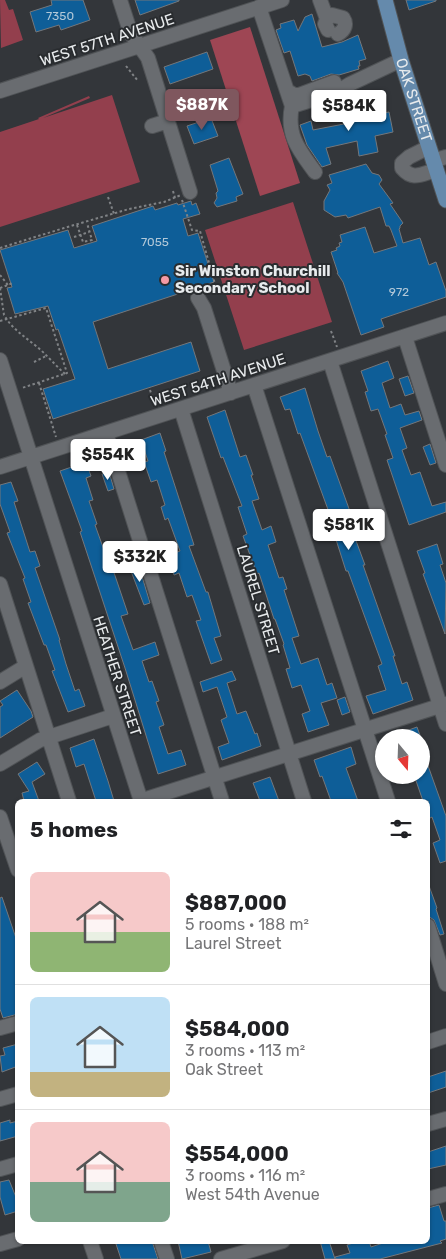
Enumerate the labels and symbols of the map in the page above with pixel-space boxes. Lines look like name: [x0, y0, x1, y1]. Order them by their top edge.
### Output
house number: 7350: [46, 9, 74, 23]
street label: WEST 57TH AVENUE: [38, 10, 176, 70]
street label: OAK STREET: [392, 56, 436, 144]
pin: $887K: [167, 88, 237, 131]
pin: $584K: [314, 90, 384, 132]
house number: 7055: [141, 235, 169, 249]
place label: Sir Winston Churchill Secondary School: [175, 262, 331, 297]
marker: Sir Winston Churchill Secondary School: [159, 274, 171, 286]
house number: 972: [389, 285, 409, 299]
street label: WEST 54TH AVENUE: [148, 350, 288, 410]
pin: $554K: [73, 438, 143, 481]
pin: $581K: [314, 508, 384, 551]
pin: $332K: [105, 540, 175, 583]
street label: LAUREL STREET: [233, 543, 283, 657]
street label: HEATHER STREET: [89, 614, 145, 739]
north arrow: [375, 729, 430, 784]

